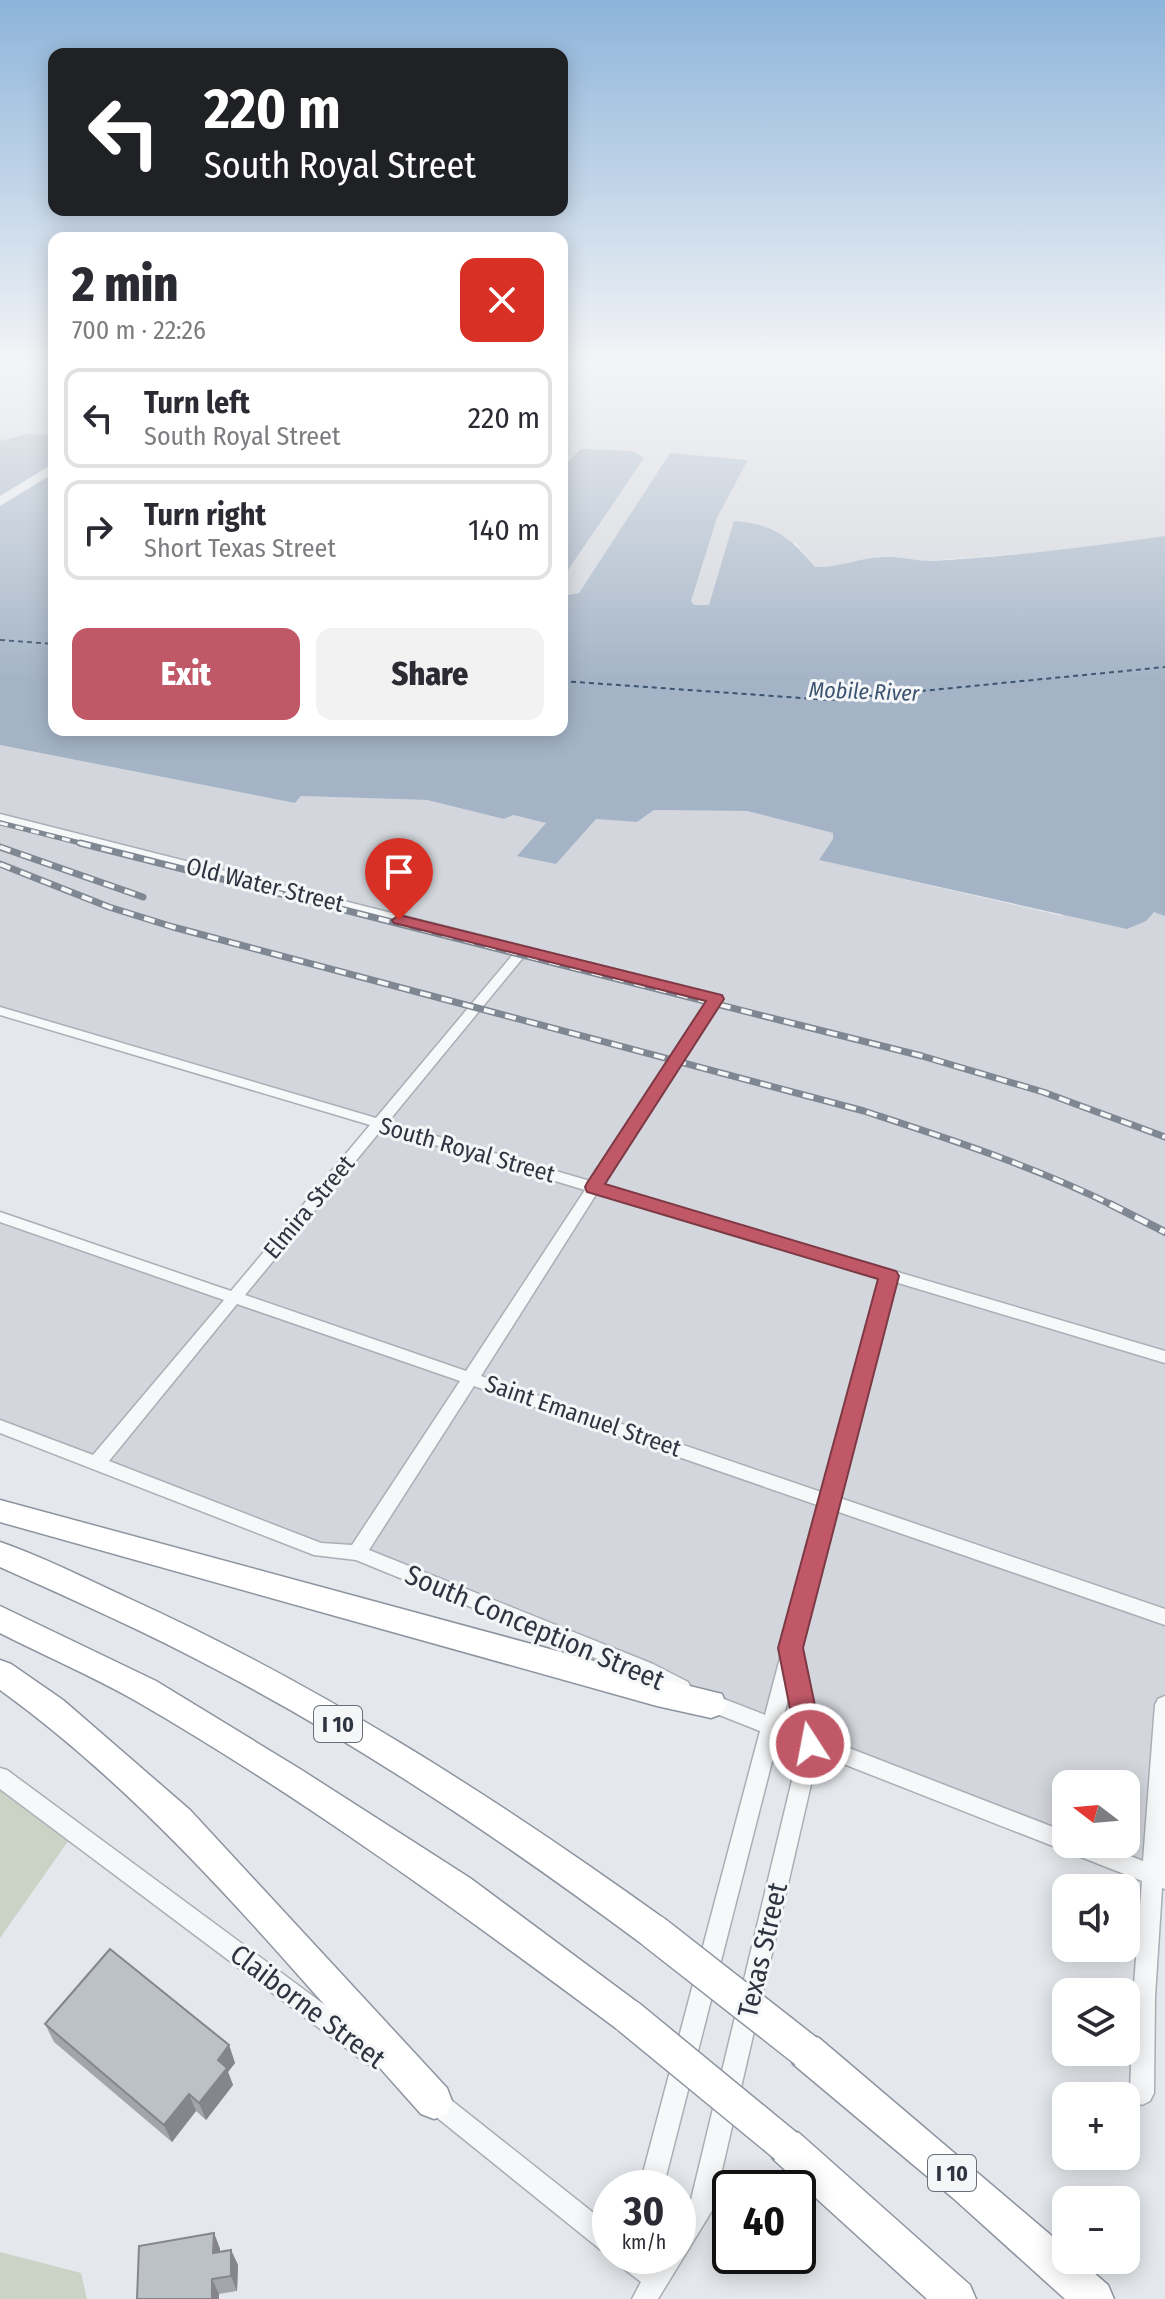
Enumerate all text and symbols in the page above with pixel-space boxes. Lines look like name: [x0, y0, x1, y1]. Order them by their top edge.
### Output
text: 220 m: [204, 76, 341, 143]
icon: left: [72, 80, 176, 184]
text: South Royal Street: [204, 144, 476, 188]
text: 2 min: [72, 256, 178, 314]
button: close: [460, 258, 544, 342]
text: 700 m · 22:26: [72, 315, 206, 346]
text: Turn left: [144, 385, 250, 421]
icon: left: [76, 396, 120, 440]
text: 220 m: [468, 400, 540, 436]
text: South Royal Street: [144, 421, 340, 452]
text: Turn right: [144, 497, 266, 533]
icon: right: [76, 508, 120, 552]
text: 140 m: [468, 512, 540, 548]
text: Short Texas Street: [144, 533, 336, 564]
button: Exit: [72, 628, 300, 720]
button: Share: [316, 628, 544, 720]
water label: Mobile River: [808, 676, 921, 707]
pin: [365, 838, 433, 920]
icon: arrive: [377, 850, 421, 894]
street label: Old Water Street: [183, 852, 347, 918]
street label: South Royal Street: [376, 1112, 558, 1188]
street label: Elmira Street: [258, 1150, 360, 1264]
street label: Saint Emanuel Street: [481, 1369, 685, 1463]
street label: South Conception Street: [400, 1558, 670, 1697]
position arrow: [768, 1702, 852, 1786]
road number: I 10: [314, 1706, 362, 1742]
north arrow: [1052, 1770, 1140, 1858]
map controls: [1052, 1770, 1140, 2274]
button: sound: [1052, 1874, 1140, 1962]
street label: Texas Street: [731, 1878, 794, 2021]
street label: Claiborne Street: [224, 1937, 392, 2076]
button: layers: [1052, 1978, 1140, 2066]
button: +: [1052, 2082, 1140, 2170]
road number: I 10: [928, 2155, 976, 2191]
speed limit sign: 40: [712, 2170, 816, 2274]
button: −: [1052, 2186, 1140, 2274]
text: 30: [624, 2188, 664, 2236]
text: km/h: [622, 2230, 666, 2254]

